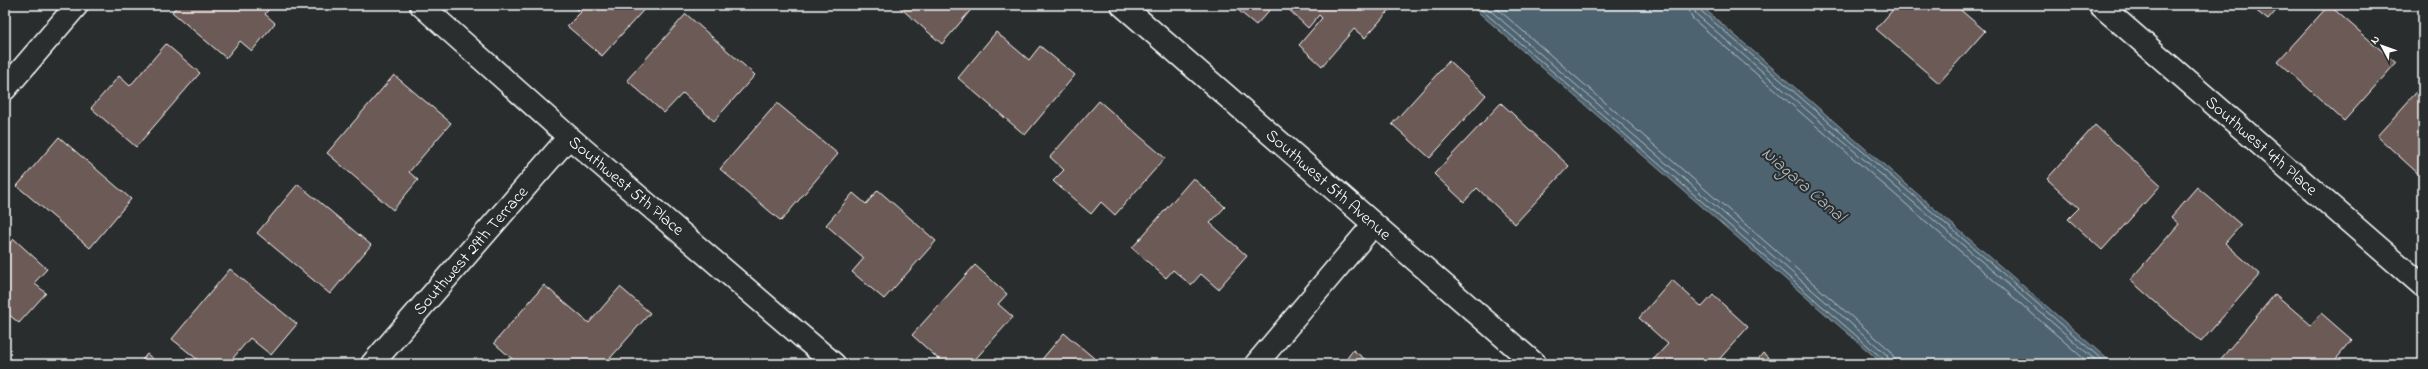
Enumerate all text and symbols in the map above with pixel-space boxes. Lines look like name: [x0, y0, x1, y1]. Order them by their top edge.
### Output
north arrow: [2362, 26, 2402, 66]
text: N: [2367, 32, 2384, 48]
street label: Southwest 4th Place: [2199, 90, 2323, 202]
street label: Southwest 5th Avenue: [1260, 123, 1397, 247]
street label: Southwest 5th Place: [563, 130, 690, 242]
water label: Niagara Canal: [1755, 142, 1852, 231]
street label: Southwest 29th Terrace: [408, 180, 535, 321]

